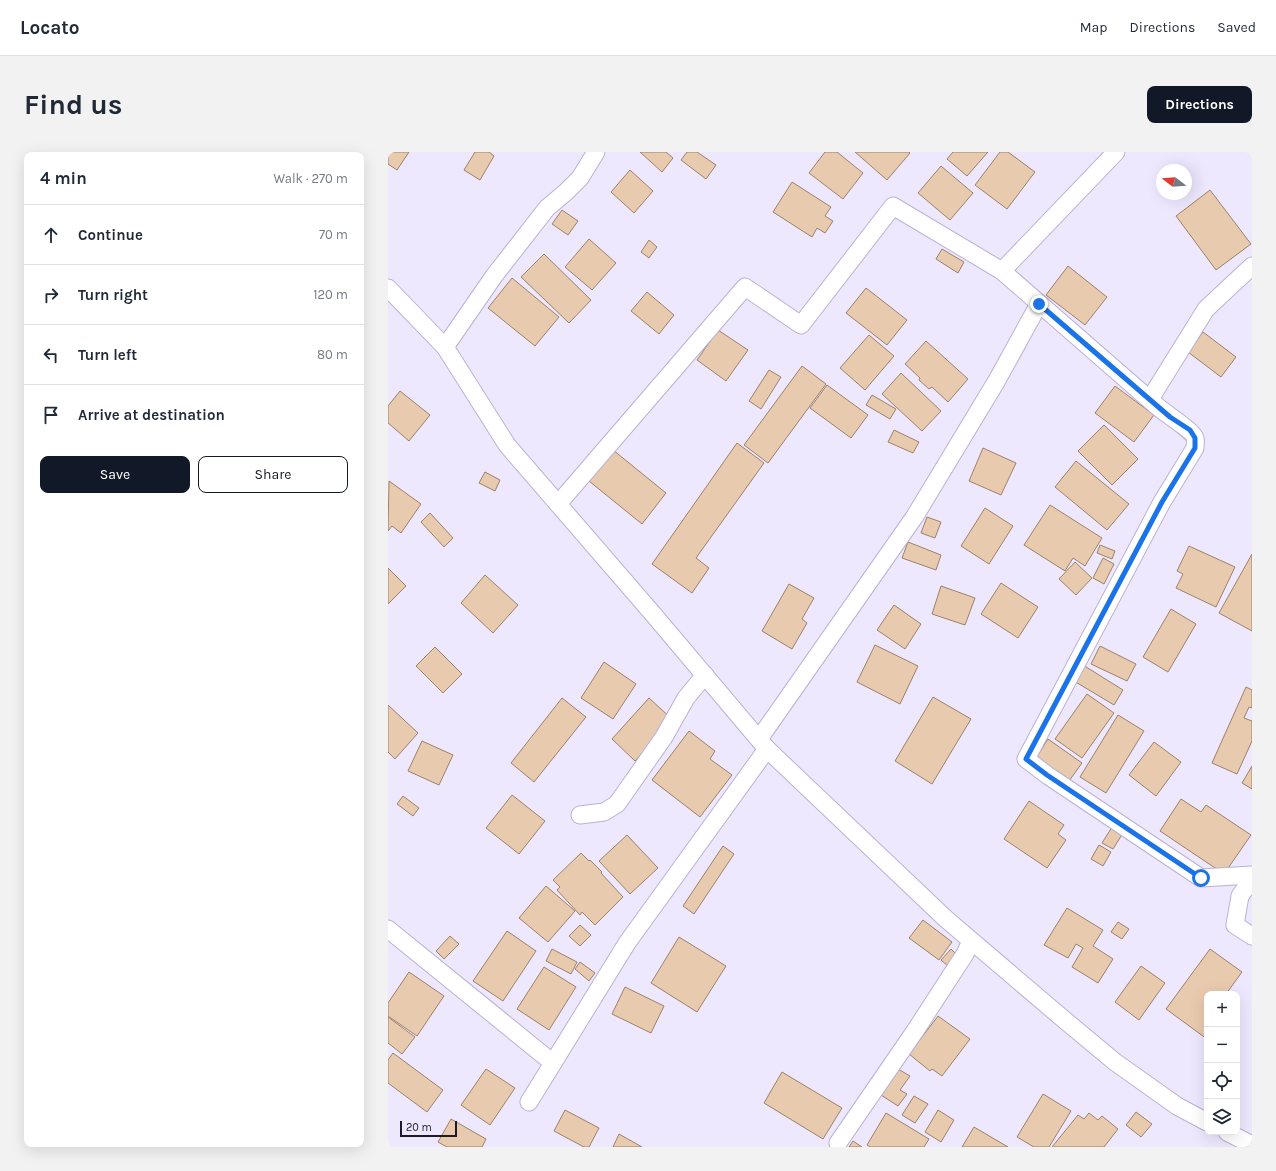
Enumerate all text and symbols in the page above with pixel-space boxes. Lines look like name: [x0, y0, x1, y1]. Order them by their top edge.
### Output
text: Locato: [20, 17, 80, 39]
text: Map: [1080, 19, 1108, 36]
text: Directions: [1130, 19, 1195, 36]
text: Saved: [1217, 19, 1256, 36]
button: Directions: [1147, 86, 1252, 123]
text: Find us: [24, 88, 123, 121]
north arrow: [1156, 164, 1192, 200]
text: 4 min: [40, 168, 87, 188]
text: Walk · 270 m: [274, 171, 348, 186]
icon: ahead: [40, 224, 62, 246]
text: Continue: [78, 226, 143, 244]
text: 70 m: [319, 227, 348, 242]
icon: right: [40, 284, 62, 306]
text: Turn right: [78, 286, 148, 304]
text: 120 m: [313, 287, 348, 302]
route end: [1030, 295, 1048, 313]
icon: left: [40, 344, 62, 366]
text: Turn left: [78, 346, 137, 364]
text: 80 m: [317, 347, 348, 362]
icon: arrive: [40, 404, 62, 426]
text: Arrive at destination: [78, 406, 225, 424]
button: Save: [40, 456, 190, 493]
button: Share: [198, 456, 348, 493]
route start: [1192, 869, 1210, 887]
map controls: [1204, 991, 1240, 1135]
button: +: [1204, 991, 1240, 1027]
button: −: [1204, 1027, 1240, 1063]
button: locate: [1204, 1063, 1240, 1099]
button: layers: [1204, 1099, 1240, 1135]
scale bar: [400, 1119, 457, 1138]
text: 20 m: [406, 1121, 432, 1134]

